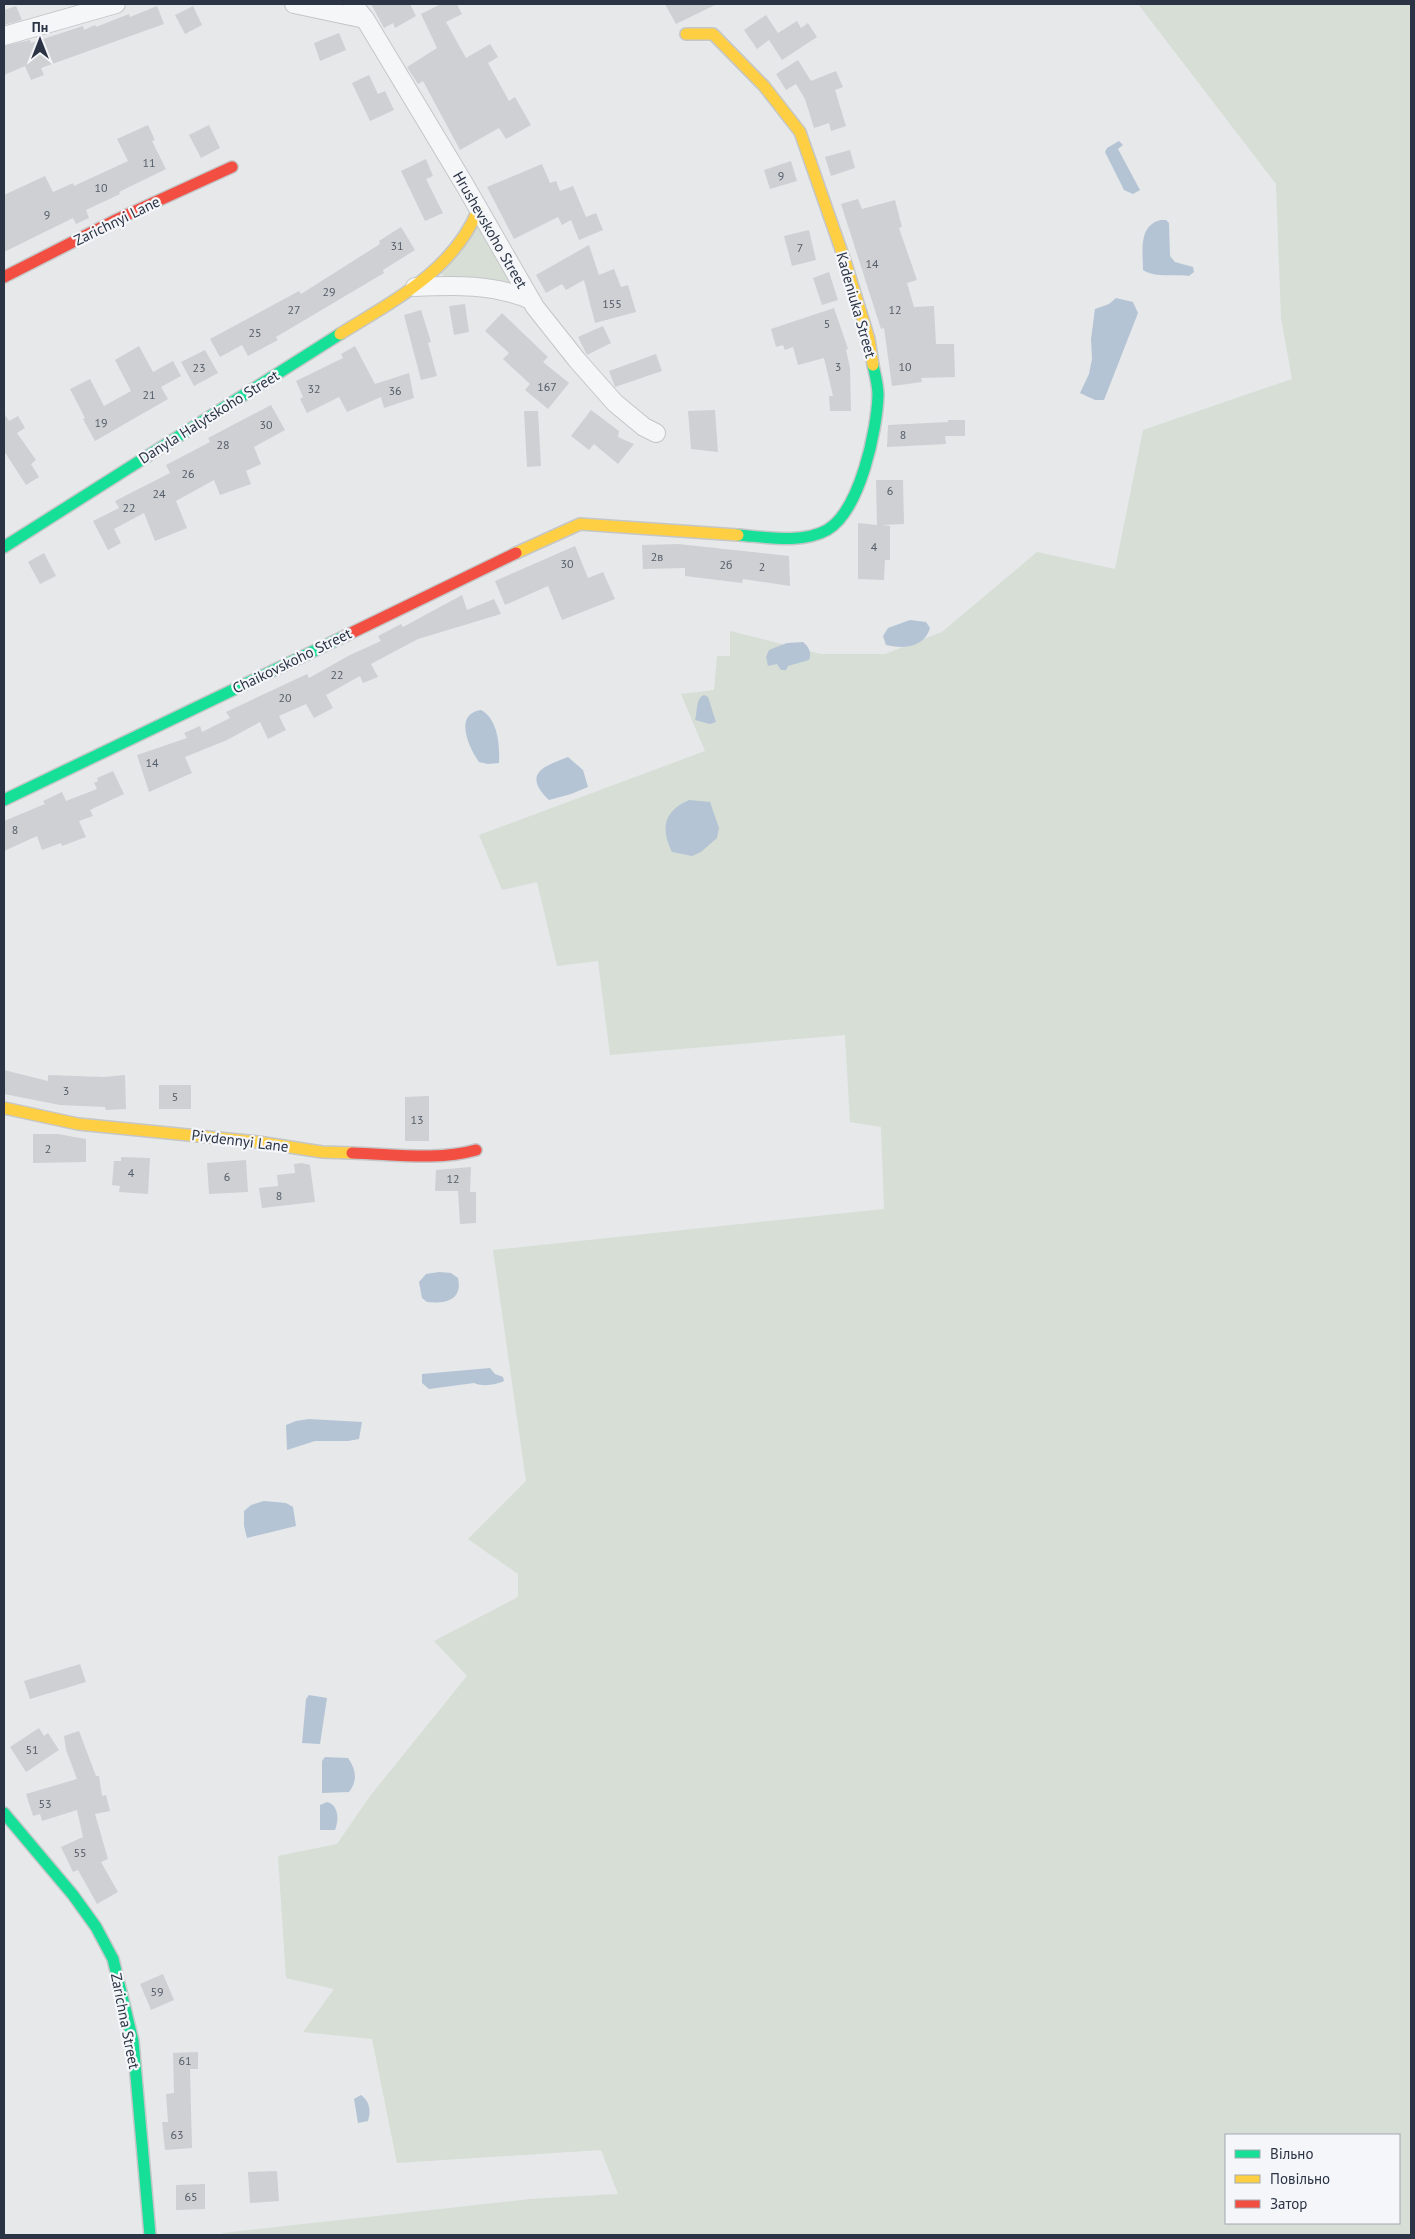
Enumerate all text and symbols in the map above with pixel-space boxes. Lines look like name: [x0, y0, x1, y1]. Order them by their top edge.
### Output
north arrow: [15, 15, 65, 65]
text: Пн: [32, 18, 48, 36]
house number: 11: [142, 155, 156, 170]
street label: Hrushevskoho Street: [449, 168, 532, 292]
house number: 9: [778, 168, 784, 183]
house number: 10: [94, 180, 108, 195]
street label: Zarichnyi Lane: [71, 192, 163, 250]
house number: 9: [44, 207, 50, 222]
house number: 31: [390, 238, 404, 253]
house number: 7: [797, 240, 803, 255]
street label: Kadeniuka Street: [832, 250, 881, 360]
house number: 14: [865, 256, 879, 271]
house number: 29: [322, 284, 336, 299]
house number: 155: [602, 296, 622, 311]
house number: 27: [287, 302, 301, 317]
house number: 12: [888, 302, 902, 317]
house number: 5: [824, 316, 830, 331]
house number: 25: [248, 325, 262, 340]
house number: 3: [835, 359, 841, 374]
house number: 10: [898, 359, 912, 374]
house number: 23: [192, 360, 206, 375]
street label: Danylа Halytskoho Street: [135, 366, 283, 468]
house number: 167: [537, 379, 557, 394]
house number: 32: [307, 381, 321, 396]
house number: 36: [388, 383, 402, 398]
house number: 21: [142, 387, 156, 402]
house number: 19: [94, 415, 108, 430]
house number: 30: [259, 417, 273, 432]
house number: 8: [900, 427, 906, 442]
house number: 28: [216, 437, 230, 452]
house number: 26: [181, 466, 195, 481]
house number: 6: [887, 483, 893, 498]
house number: 24: [152, 486, 166, 501]
house number: 22: [122, 500, 136, 515]
house number: 4: [871, 539, 878, 554]
house number: 2в: [651, 549, 663, 564]
house number: 30: [560, 556, 574, 571]
house number: 2б: [720, 557, 732, 572]
house number: 2: [759, 559, 765, 574]
street label: Chaikovskoho Street: [229, 623, 354, 698]
house number: 22: [330, 667, 344, 682]
house number: 20: [278, 690, 292, 705]
house number: 14: [145, 755, 159, 770]
house number: 8: [12, 822, 18, 837]
house number: 3: [63, 1083, 69, 1098]
house number: 5: [172, 1089, 178, 1104]
house number: 13: [410, 1112, 424, 1127]
street label: Pivdennyi Lane: [191, 1125, 290, 1156]
house number: 2: [45, 1141, 51, 1156]
house number: 4: [128, 1165, 135, 1180]
house number: 6: [224, 1169, 230, 1184]
house number: 12: [446, 1171, 460, 1186]
house number: 8: [276, 1188, 282, 1203]
house number: 51: [25, 1742, 39, 1757]
house number: 53: [38, 1796, 52, 1811]
house number: 55: [73, 1845, 87, 1860]
street label: Zarichna Street: [107, 1971, 144, 2070]
house number: 59: [150, 1984, 164, 1999]
house number: 61: [178, 2053, 192, 2068]
house number: 63: [170, 2127, 184, 2142]
legend: [1225, 2134, 1400, 2224]
text: Вільно: [1270, 2144, 1313, 2163]
text: Повільно: [1270, 2169, 1330, 2188]
house number: 65: [184, 2189, 198, 2204]
text: Затор: [1270, 2194, 1307, 2213]

